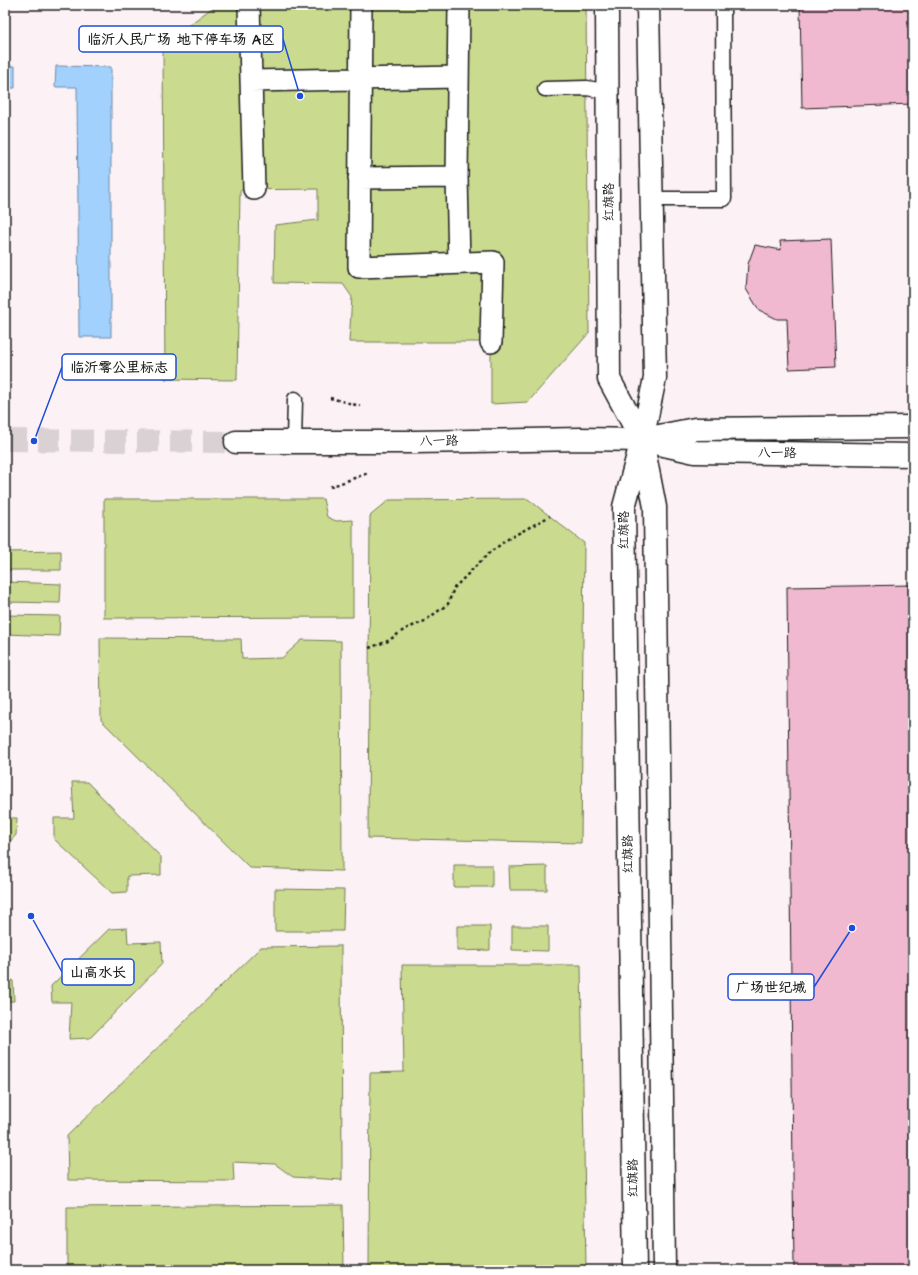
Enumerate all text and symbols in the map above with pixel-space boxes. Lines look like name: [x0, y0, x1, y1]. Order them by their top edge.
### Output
callout: 临沂人民广场 地下停车场 A区: [79, 26, 283, 52]
text: 临沂人民广场 地下停车场 A区: [87, 30, 275, 50]
street label: 红旗路: [600, 182, 618, 222]
callout: 临沂零公里标志: [62, 354, 176, 380]
text: 临沂零公里标志: [70, 358, 168, 378]
street label: 八一路: [419, 432, 459, 450]
street label: 八一路: [757, 444, 797, 462]
street label: 红旗路: [615, 510, 633, 550]
street label: 红旗路: [619, 834, 637, 874]
callout: 山高水长: [62, 959, 134, 985]
text: 山高水长: [70, 963, 126, 983]
callout: 广场世纪城: [728, 974, 814, 1000]
text: 广场世纪城: [736, 978, 806, 998]
street label: 红旗路: [624, 1158, 642, 1198]

